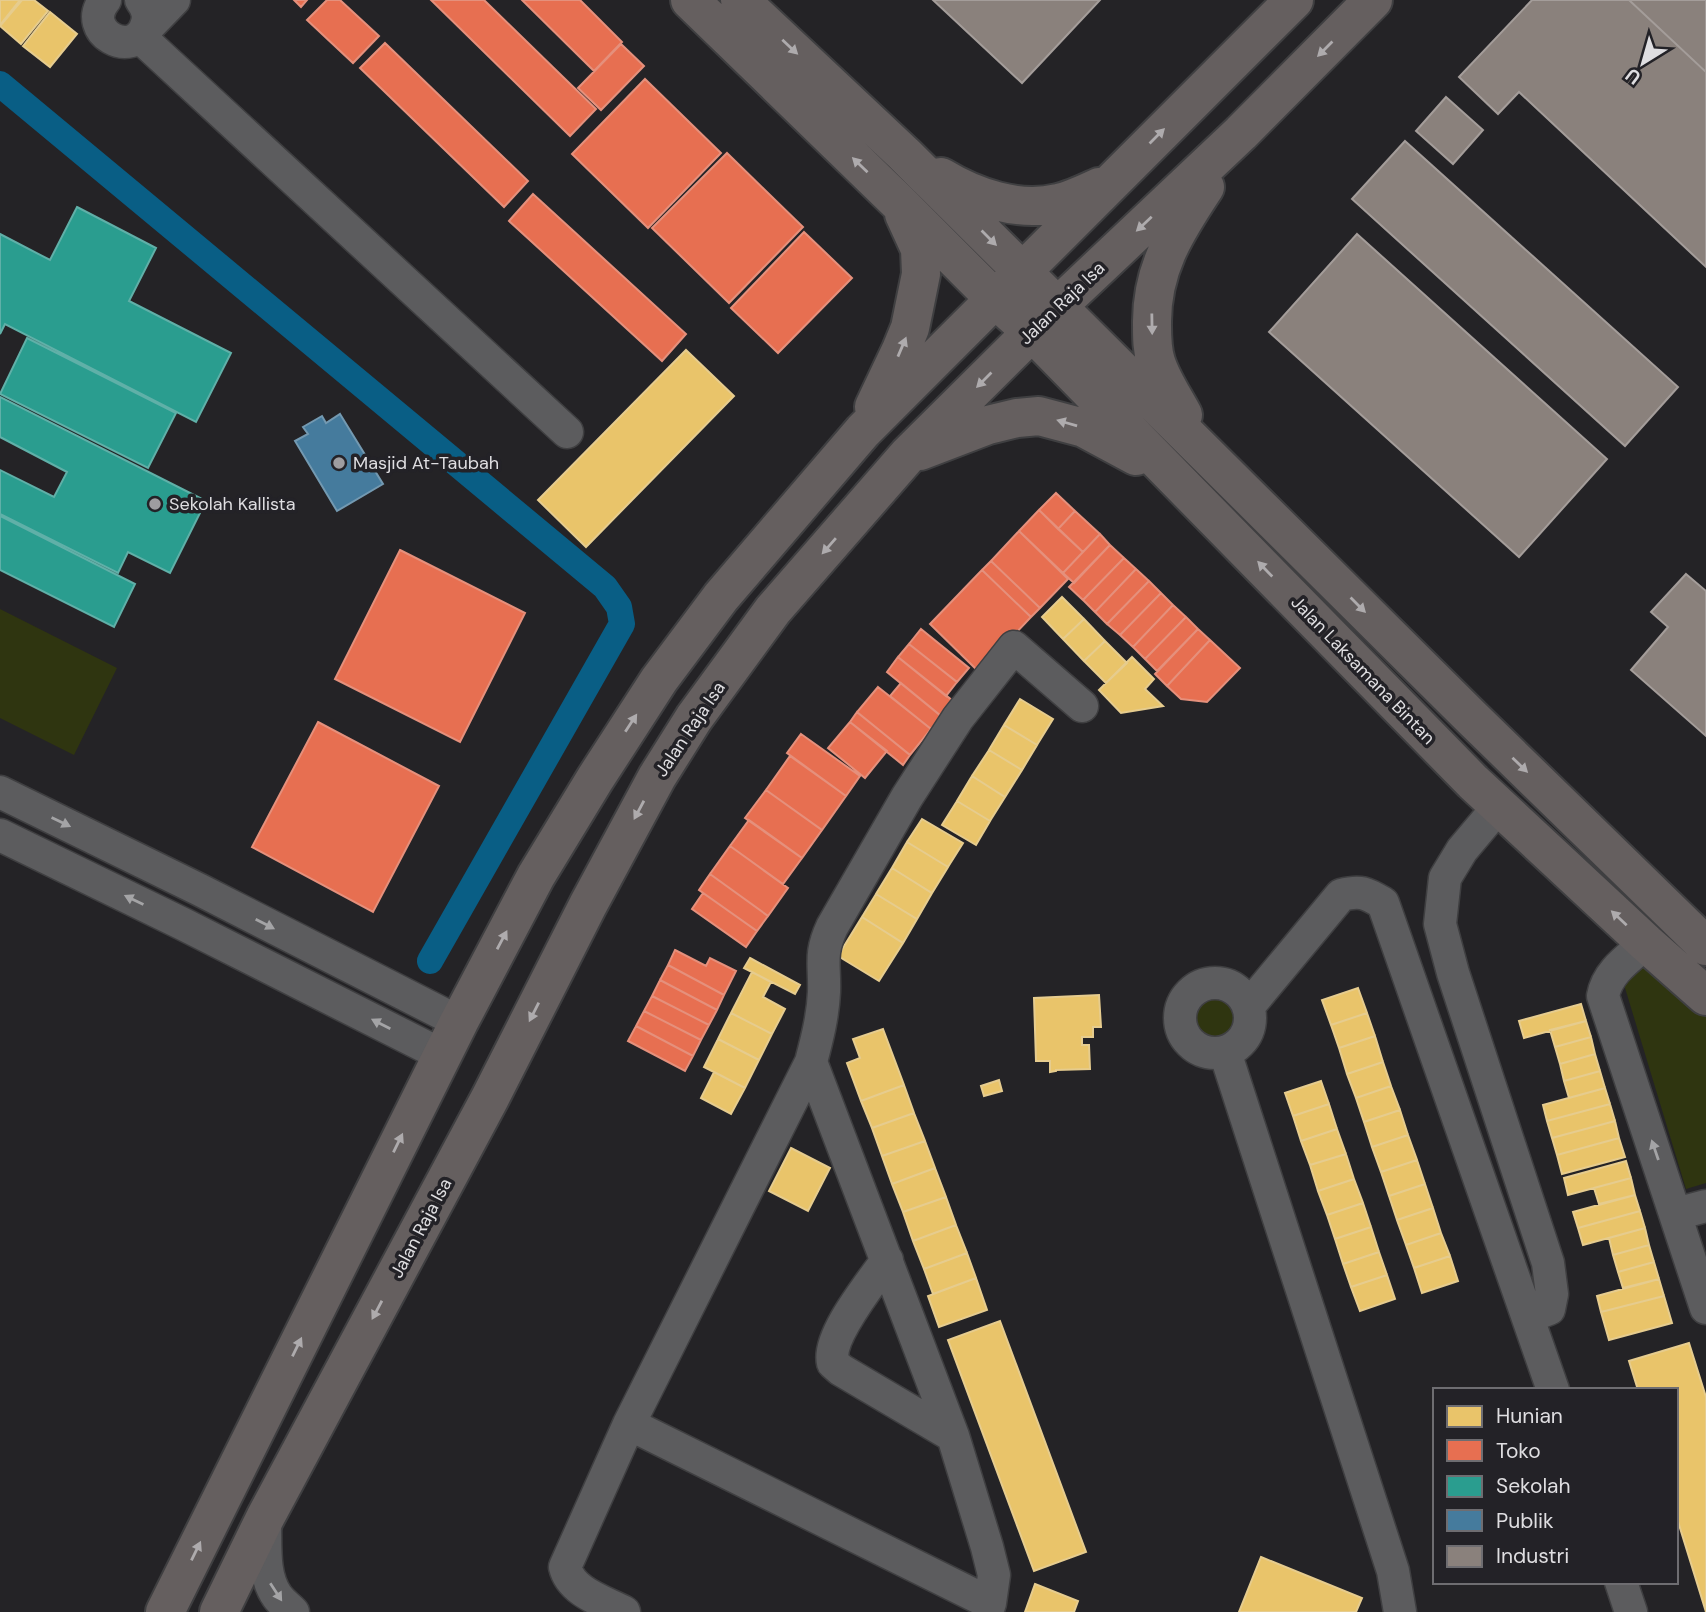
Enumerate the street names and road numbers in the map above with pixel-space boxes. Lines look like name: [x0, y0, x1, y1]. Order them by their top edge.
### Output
street label: Jalan Raja Isa: [1014, 256, 1110, 350]
street label: Jalan Laksamana Bintan: [1286, 591, 1440, 749]
street label: Jalan Raja Isa: [649, 677, 731, 781]
street label: Jalan Raja Isa: [385, 1174, 457, 1282]

